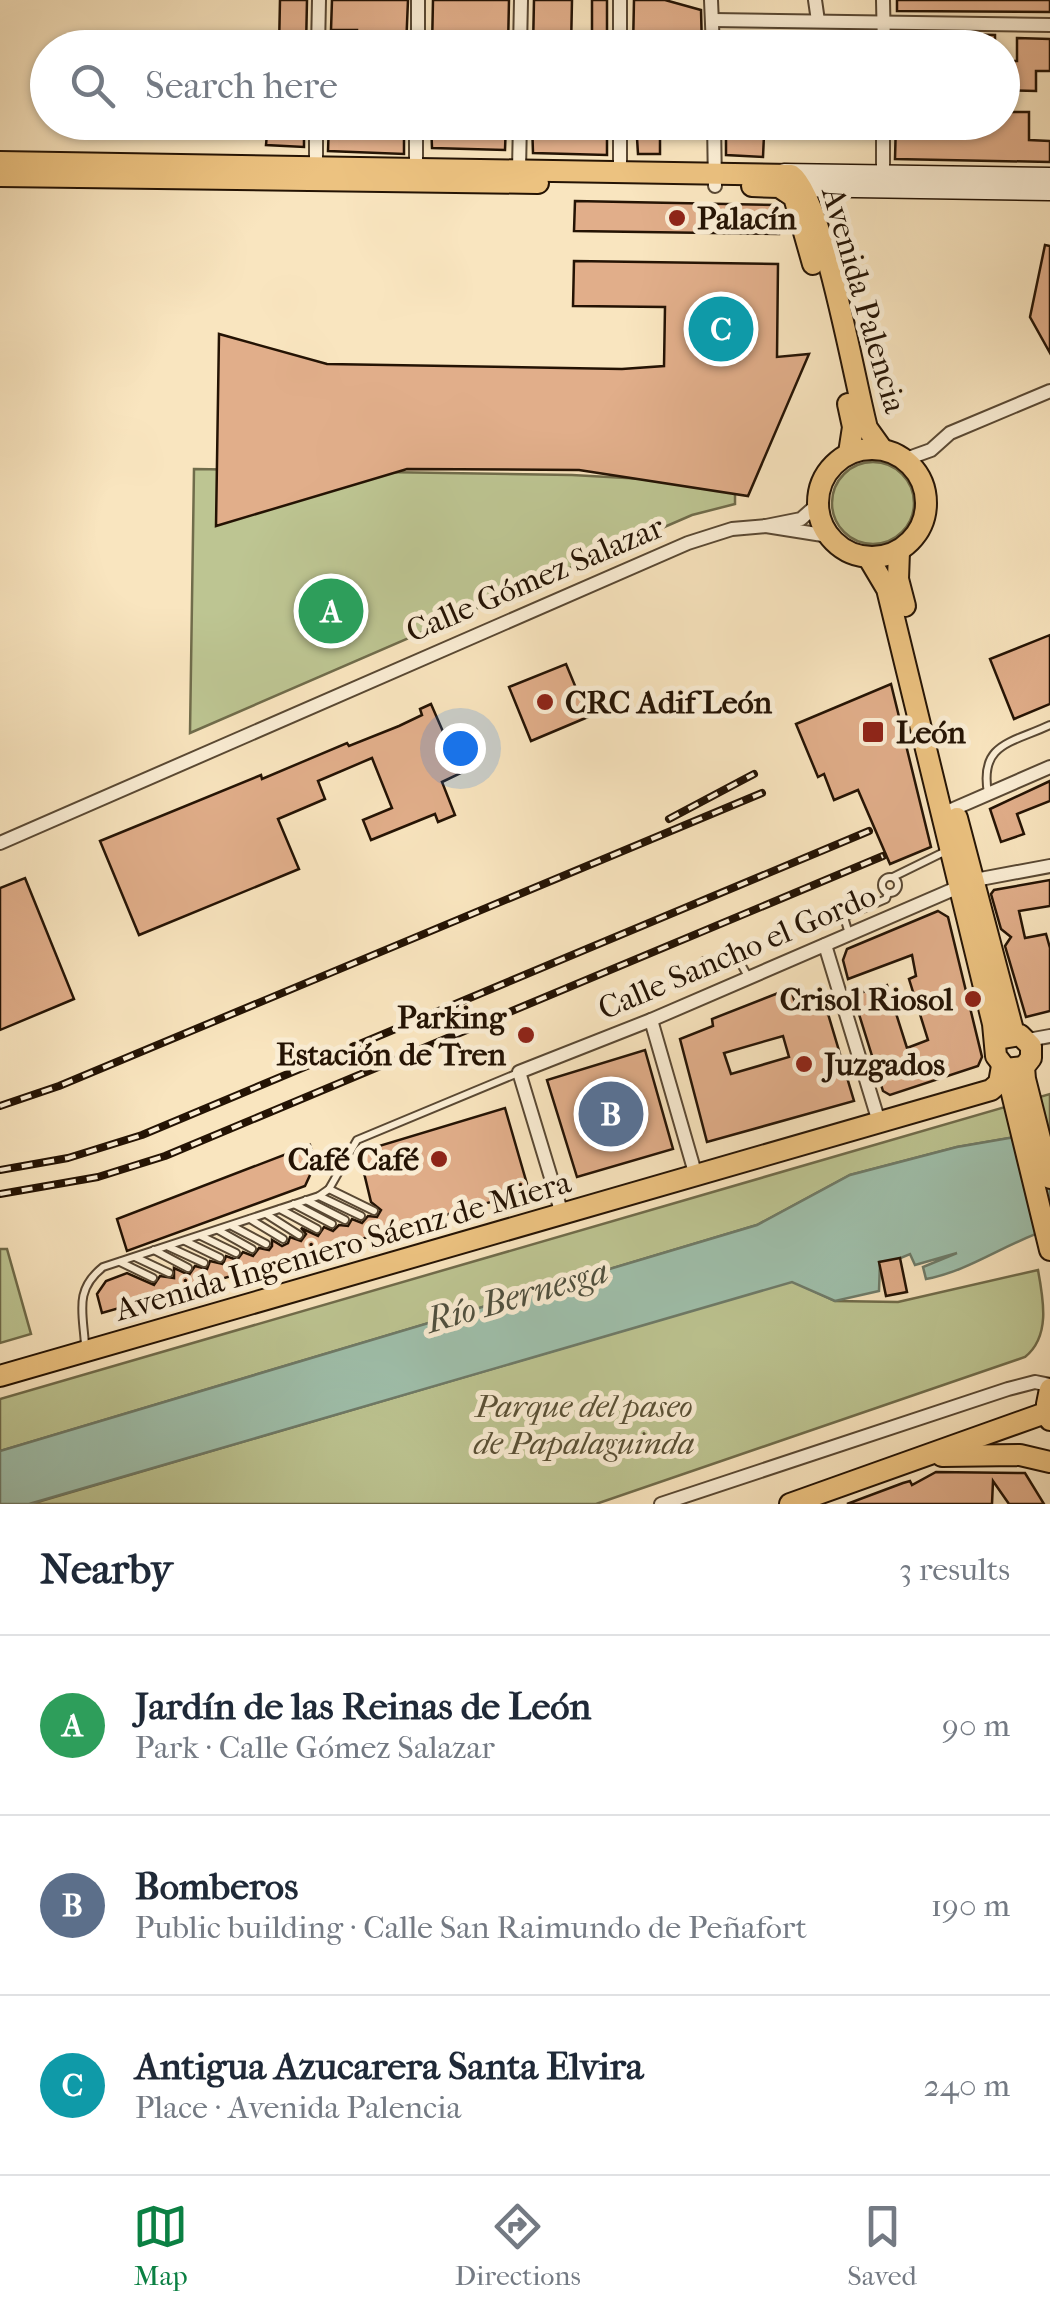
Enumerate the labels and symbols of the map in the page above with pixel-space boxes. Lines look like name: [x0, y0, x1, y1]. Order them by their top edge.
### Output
street label: Avenida Palencia: [814, 181, 914, 418]
place label: Palacín: [697, 200, 797, 237]
marker: Palacín: [666, 207, 688, 229]
pin: C: [688, 292, 754, 366]
street label: Calle Gómez Salazar: [401, 508, 670, 650]
pin: A: [298, 574, 364, 648]
place label: CRC Adif León: [565, 684, 773, 721]
marker: CRC Adif León: [534, 691, 556, 713]
place label: León: [896, 714, 966, 751]
marker: León: [860, 719, 886, 745]
your location: [435, 723, 486, 774]
street label: Calle Sancho el Gordo: [593, 877, 881, 1027]
place label: Crisol Riosol: [780, 981, 953, 1018]
marker: Crisol Riosol: [962, 988, 984, 1010]
place label: Parking Estación de Tren: [276, 999, 507, 1073]
marker: Parking Estación de Tren: [515, 1024, 537, 1046]
place label: Juzgados: [821, 1046, 945, 1083]
marker: Juzgados: [793, 1053, 815, 1075]
pin: B: [578, 1076, 644, 1152]
place label: Café Café: [288, 1141, 419, 1178]
marker: Café Café: [428, 1148, 450, 1170]
street label: Avenida Ingeniero Sáenz de Miera: [109, 1163, 576, 1329]
water label: Río Bernesga: [420, 1251, 612, 1342]
park label: Parque del paseo de Papalaguinda: [473, 1388, 695, 1462]

